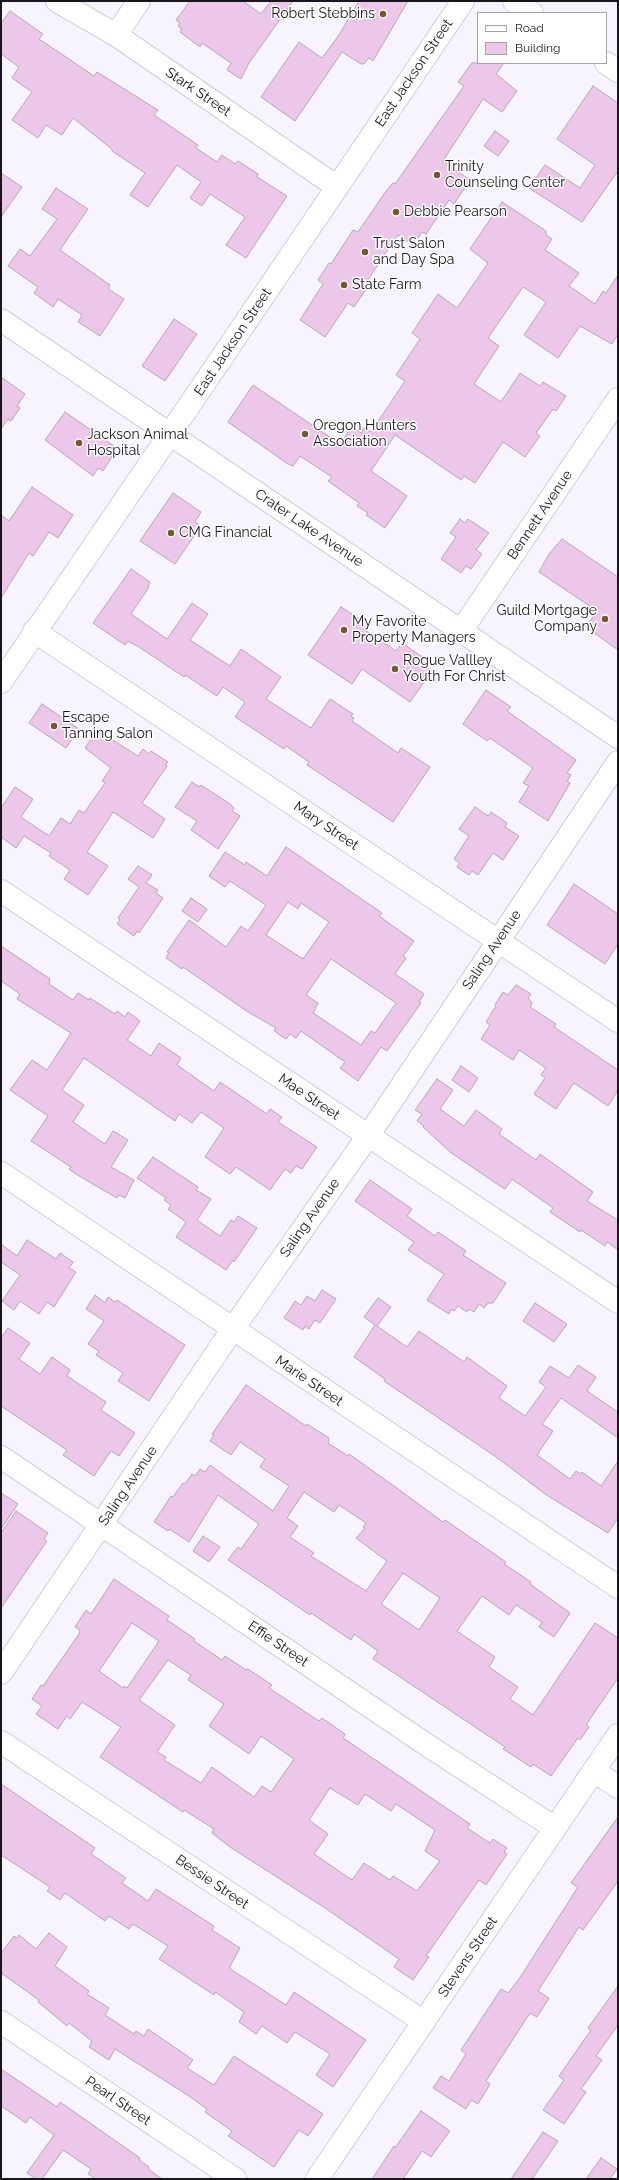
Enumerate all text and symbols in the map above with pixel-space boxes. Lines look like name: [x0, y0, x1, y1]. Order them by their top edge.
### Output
place label: Robert Stebbins: [271, 6, 375, 22]
marker: Robert Stebbins: [378, 9, 388, 19]
legend: [477, 12, 607, 64]
street label: East Jackson Street: [372, 16, 456, 130]
text: Road: [515, 21, 544, 35]
text: Building: [515, 41, 561, 55]
street label: Stark Street: [162, 64, 234, 120]
place label: Trinity Counseling Center: [445, 159, 565, 192]
marker: Trinity Counseling Center: [432, 170, 442, 180]
place label: Debbie Pearson: [404, 204, 507, 220]
marker: Debbie Pearson: [391, 207, 401, 217]
place label: Trust Salon and Day Spa: [373, 236, 454, 268]
marker: Trust Salon and Day Spa: [360, 247, 370, 257]
place label: State Farm: [352, 277, 422, 293]
marker: State Farm: [339, 280, 349, 290]
street label: East Jackson Street: [191, 285, 275, 399]
place label: Oregon Hunters Association: [313, 418, 416, 450]
place label: Jackson Animal Hospital: [87, 427, 188, 460]
marker: Oregon Hunters Association: [300, 429, 310, 439]
marker: Jackson Animal Hospital: [74, 438, 84, 448]
street label: Bennett Avenue: [504, 467, 576, 563]
street label: Crater Lake Avenue: [252, 486, 366, 570]
place label: CMG Financial: [179, 525, 272, 541]
marker: CMG Financial: [166, 528, 176, 538]
place label: Guild Mortgage Company: [496, 603, 597, 636]
place label: My Favorite Property Managers: [352, 614, 476, 646]
marker: Guild Mortgage Company: [600, 614, 610, 624]
marker: My Favorite Property Managers: [339, 625, 349, 635]
place label: Rogue Vallley Youth For Christ: [403, 653, 506, 686]
marker: Rogue Vallley Youth For Christ: [390, 664, 400, 674]
place label: Escape Tanning Salon: [62, 710, 153, 742]
marker: Escape Tanning Salon: [49, 721, 59, 731]
street label: Mary Street: [290, 798, 362, 854]
street label: Saling Avenue: [459, 907, 525, 993]
street label: Mae Street: [275, 1070, 343, 1124]
street label: Saling Avenue: [277, 1175, 343, 1261]
street label: Marie Street: [272, 1352, 346, 1410]
street label: Saling Avenue: [95, 1443, 161, 1529]
street label: Effie Street: [245, 1618, 311, 1670]
street label: Bessie Street: [172, 1851, 252, 1913]
street label: Stevens Street: [435, 1913, 501, 2001]
street label: Pearl Street: [82, 2073, 154, 2129]

